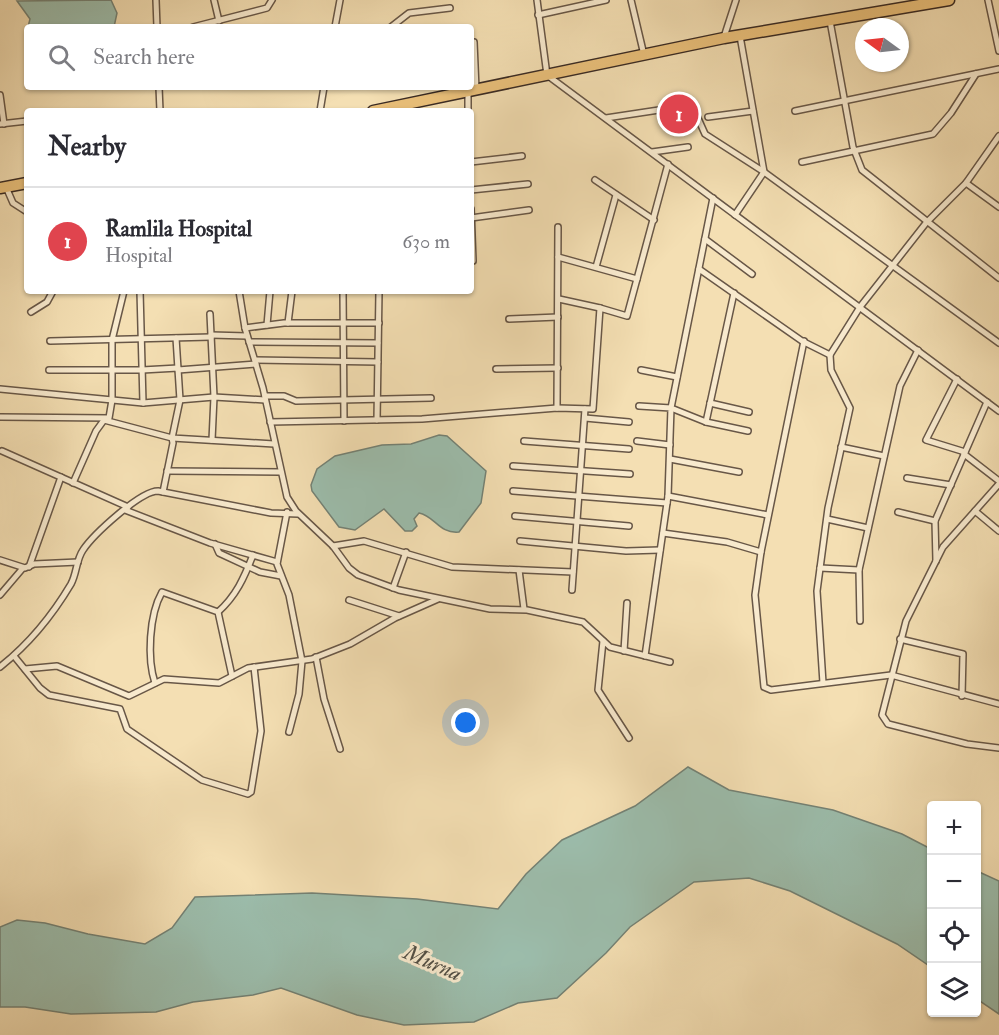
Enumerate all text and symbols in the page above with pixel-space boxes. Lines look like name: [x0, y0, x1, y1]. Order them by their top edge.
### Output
north arrow: [855, 18, 909, 72]
search box: [24, 24, 474, 90]
icon: search: [45, 41, 78, 74]
text: Search here: [93, 43, 195, 71]
pin: 1: [660, 92, 698, 136]
text: Nearby: [48, 131, 126, 163]
text: Ramlila Hospital: [105, 215, 252, 243]
text: 1: [64, 229, 71, 254]
text: 630 m: [402, 229, 450, 254]
text: Hospital: [105, 243, 173, 268]
your location: [451, 708, 480, 737]
map controls: [927, 801, 981, 1017]
button: +: [927, 801, 981, 855]
button: −: [927, 855, 981, 909]
button: locate: [927, 909, 981, 963]
water label: Murna: [398, 937, 466, 988]
button: layers: [927, 963, 981, 1017]

